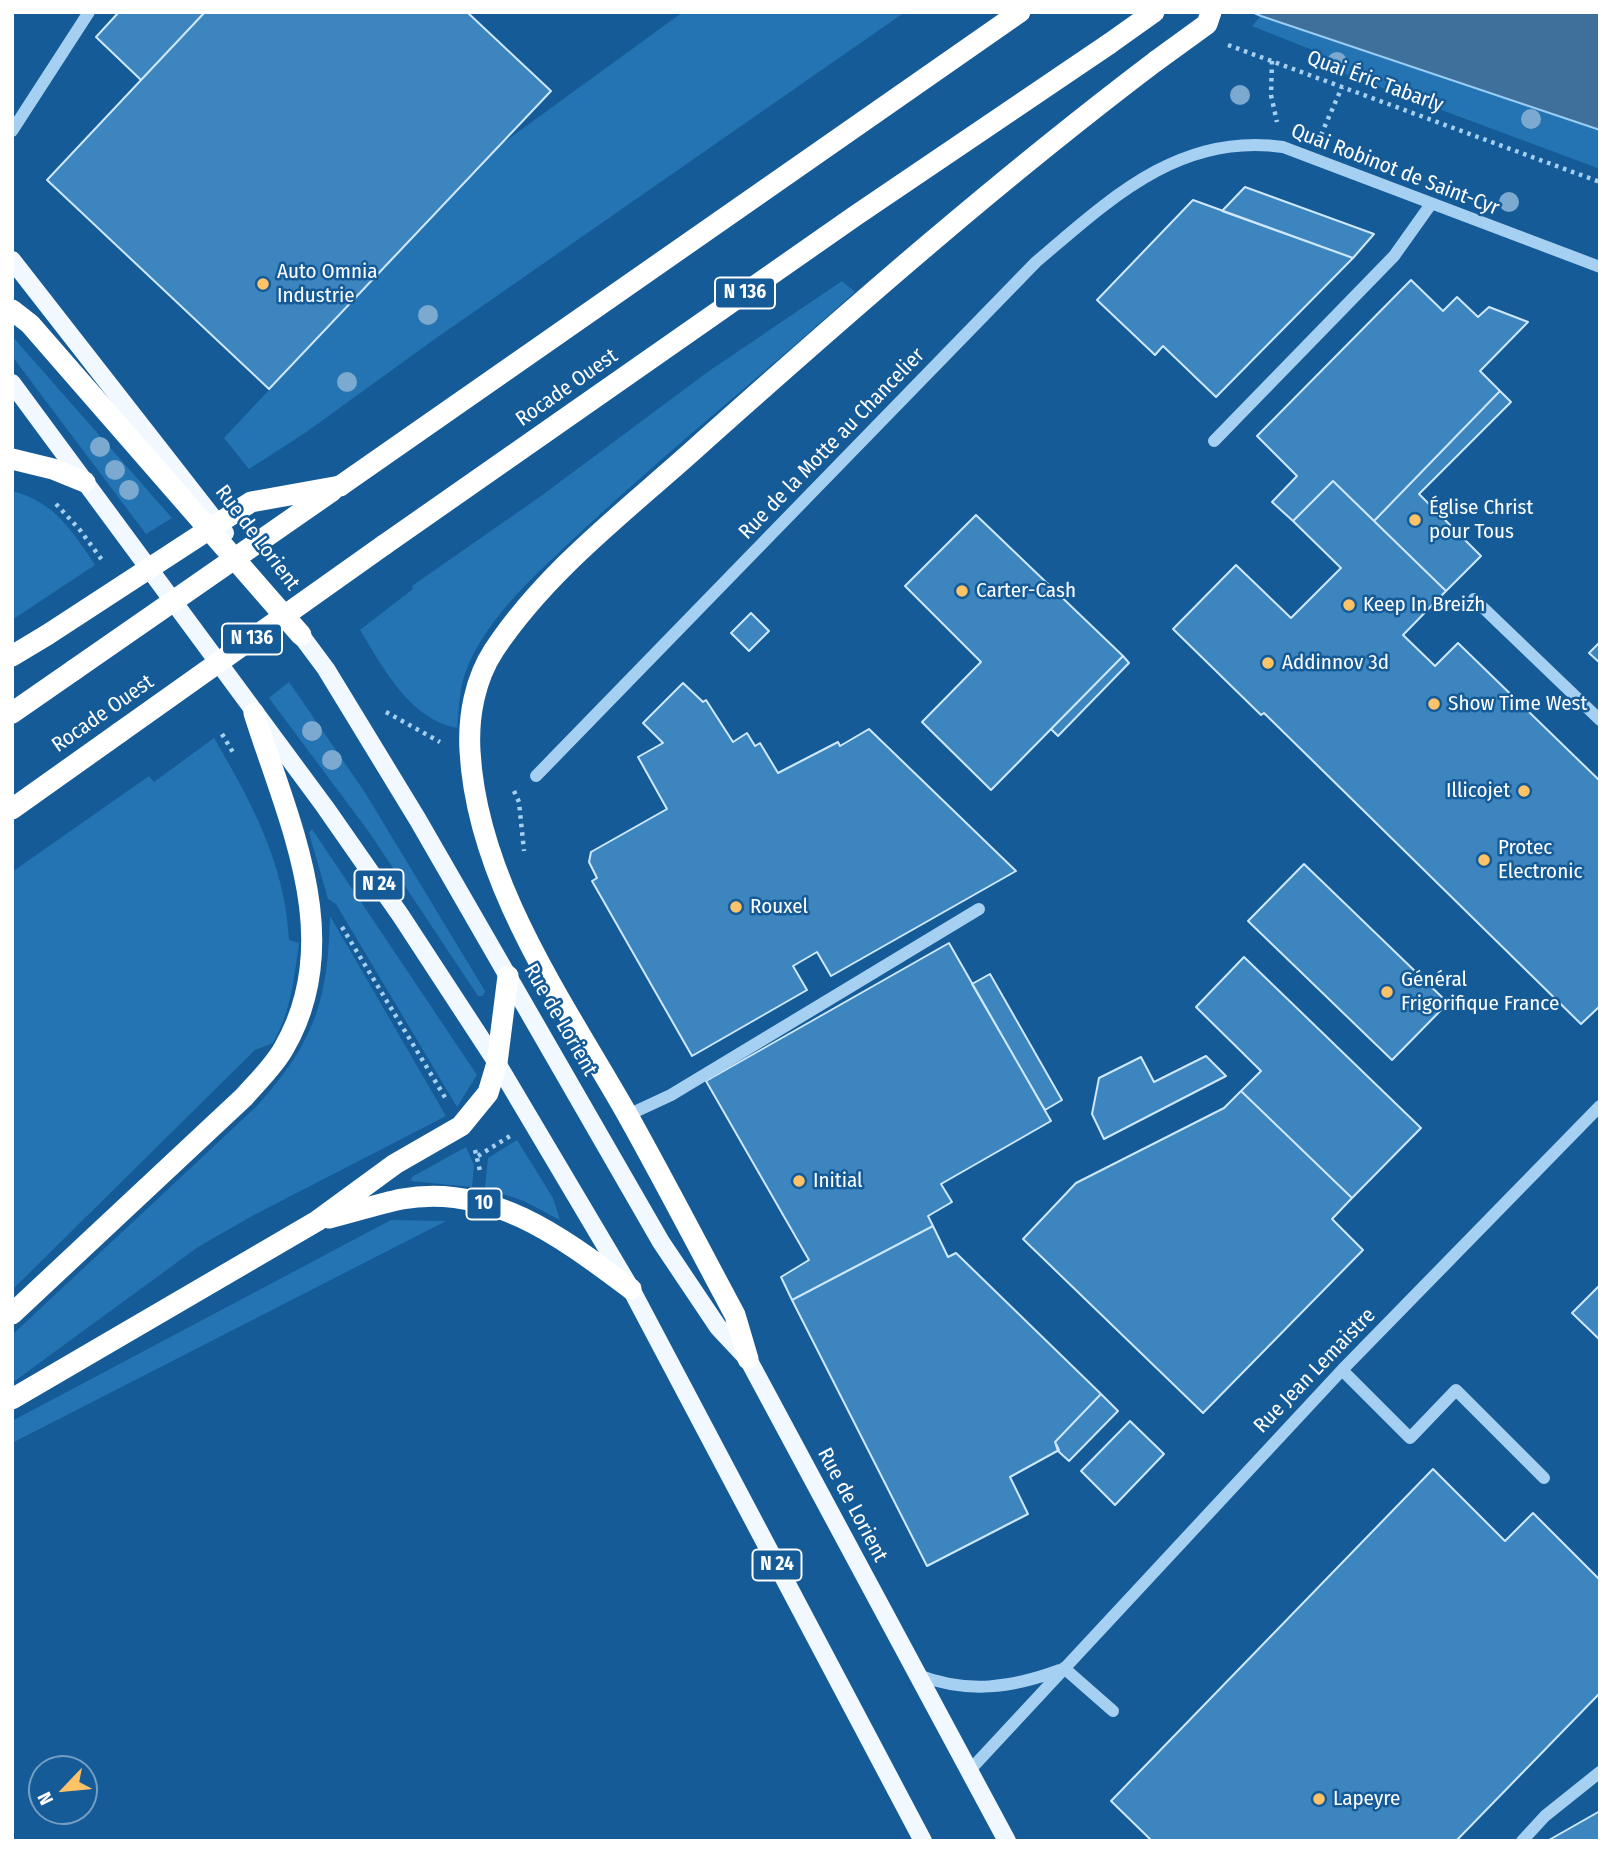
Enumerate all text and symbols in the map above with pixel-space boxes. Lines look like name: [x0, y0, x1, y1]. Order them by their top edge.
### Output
street label: Quai Éric Tabarly: [1303, 46, 1447, 118]
street label: Quai Robinot de Saint-Cyr: [1287, 119, 1503, 221]
place label: Auto Omnia Industrie: [277, 259, 378, 309]
marker: Auto Omnia Industrie: [255, 276, 271, 292]
road number: N 136: [715, 278, 775, 308]
street label: Rue de la Motte au Chancelier: [734, 343, 930, 545]
street label: Rocade Ouest: [511, 344, 623, 432]
street label: Rue de Lorient: [209, 480, 305, 596]
place label: Église Christ pour Tous: [1429, 495, 1533, 545]
marker: Église Christ pour Tous: [1407, 512, 1423, 528]
place label: Carter-Cash: [976, 578, 1076, 604]
marker: Carter-Cash: [954, 583, 970, 599]
place label: Keep In Breizh: [1363, 592, 1485, 618]
marker: Keep In Breizh: [1341, 597, 1357, 613]
road number: N 136: [222, 624, 282, 654]
place label: Addinnov 3d: [1282, 650, 1389, 676]
marker: Addinnov 3d: [1260, 655, 1276, 671]
street label: Rocade Ouest: [47, 670, 159, 758]
place label: Show Time West: [1448, 691, 1587, 717]
marker: Show Time West: [1426, 696, 1442, 712]
place label: Illicojet: [1446, 778, 1510, 804]
marker: Illicojet: [1516, 783, 1532, 799]
place label: Protec Electronic: [1498, 835, 1583, 885]
marker: Protec Electronic: [1476, 852, 1492, 868]
road number: N 24: [354, 870, 404, 900]
place label: Rouxel: [750, 894, 808, 920]
marker: Rouxel: [728, 899, 744, 915]
street label: Rue de Lorient: [518, 960, 602, 1080]
place label: Général Frigorifique France: [1401, 967, 1559, 1017]
marker: Général Frigorifique France: [1379, 984, 1395, 1000]
place label: Initial: [813, 1168, 863, 1194]
marker: Initial: [791, 1173, 807, 1189]
road number: 10: [466, 1188, 502, 1220]
street label: Rue Jean Lemaistre: [1249, 1303, 1381, 1439]
street label: Rue de Lorient: [812, 1444, 892, 1566]
road number: N 24: [752, 1550, 802, 1581]
north arrow: [28, 1755, 98, 1825]
place label: Lapeyre: [1333, 1786, 1400, 1812]
text: N: [33, 1788, 58, 1809]
marker: Lapeyre: [1311, 1791, 1327, 1807]

